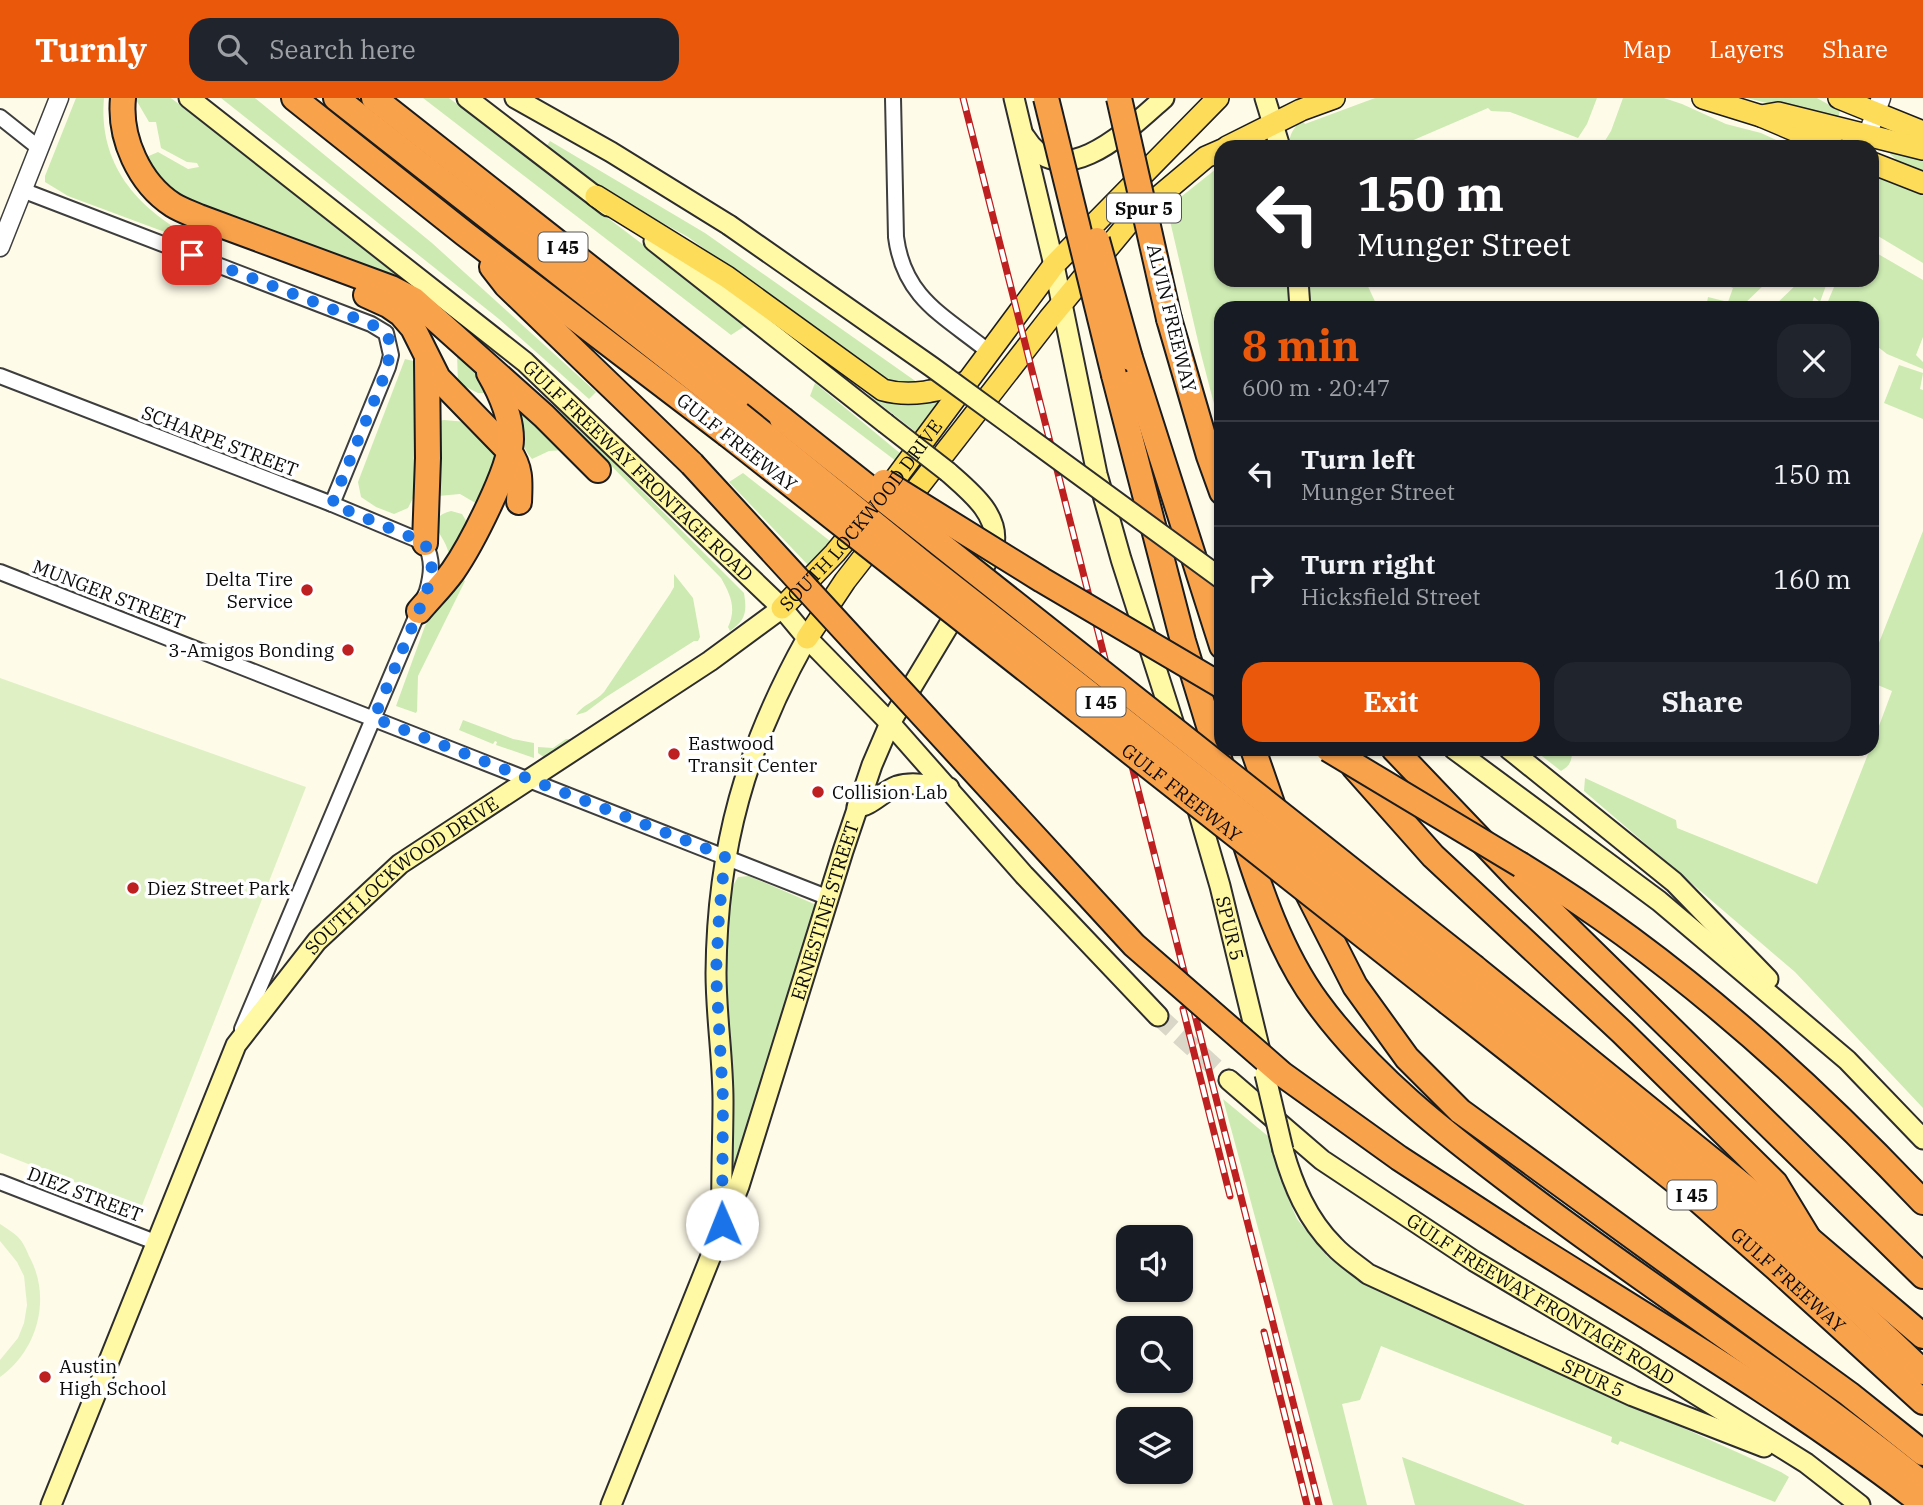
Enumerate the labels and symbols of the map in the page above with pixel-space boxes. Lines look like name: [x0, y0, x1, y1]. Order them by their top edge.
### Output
road number: Spur 5: [1107, 194, 1181, 222]
pin: [162, 225, 222, 285]
road number: I 45: [538, 232, 588, 262]
street label: ALVIN FREEWAY: [1142, 241, 1202, 395]
street label: GULF FREEWAY FRONTAGE ROAD: [518, 355, 758, 586]
street label: GULF FREEWAY: [672, 388, 802, 496]
street label: SCHARPE STREET: [138, 400, 302, 482]
street label: SOUTH LOCKWOOD DRIVE: [774, 415, 947, 616]
street label: MUNGER STREET: [29, 554, 189, 634]
place label: Delta Tire Service: [205, 567, 293, 613]
marker: Delta Tire Service: [299, 582, 315, 598]
place label: 3-Amigos Bonding: [168, 638, 335, 662]
marker: 3-Amigos Bonding: [340, 642, 356, 658]
road number: I 45: [1076, 688, 1126, 716]
place label: Eastwood Transit Center: [688, 731, 818, 777]
street label: GULF FREEWAY: [1117, 738, 1247, 847]
marker: Eastwood Transit Center: [666, 746, 682, 762]
place label: Collision Lab: [832, 780, 948, 804]
marker: Collision Lab: [810, 784, 826, 800]
street label: SOUTH LOCKWOOD DRIVE: [299, 791, 503, 959]
street label: ERNESTINE STREET: [785, 818, 864, 1003]
place label: Diez Street Park: [147, 876, 290, 900]
marker: Diez Street Park: [125, 880, 141, 896]
street label: SPUR 5: [1211, 893, 1250, 963]
street label: DIEZ STREET: [24, 1161, 146, 1227]
road number: I 45: [1668, 1180, 1716, 1210]
position arrow: [685, 1187, 759, 1261]
street label: GULF FREEWAY FRONTAGE ROAD: [1402, 1208, 1679, 1390]
street label: GULF FREEWAY: [1726, 1222, 1851, 1338]
street label: SPUR 5: [1558, 1353, 1628, 1402]
place label: Austin High School: [59, 1354, 167, 1400]
marker: Austin High School: [37, 1369, 53, 1385]

